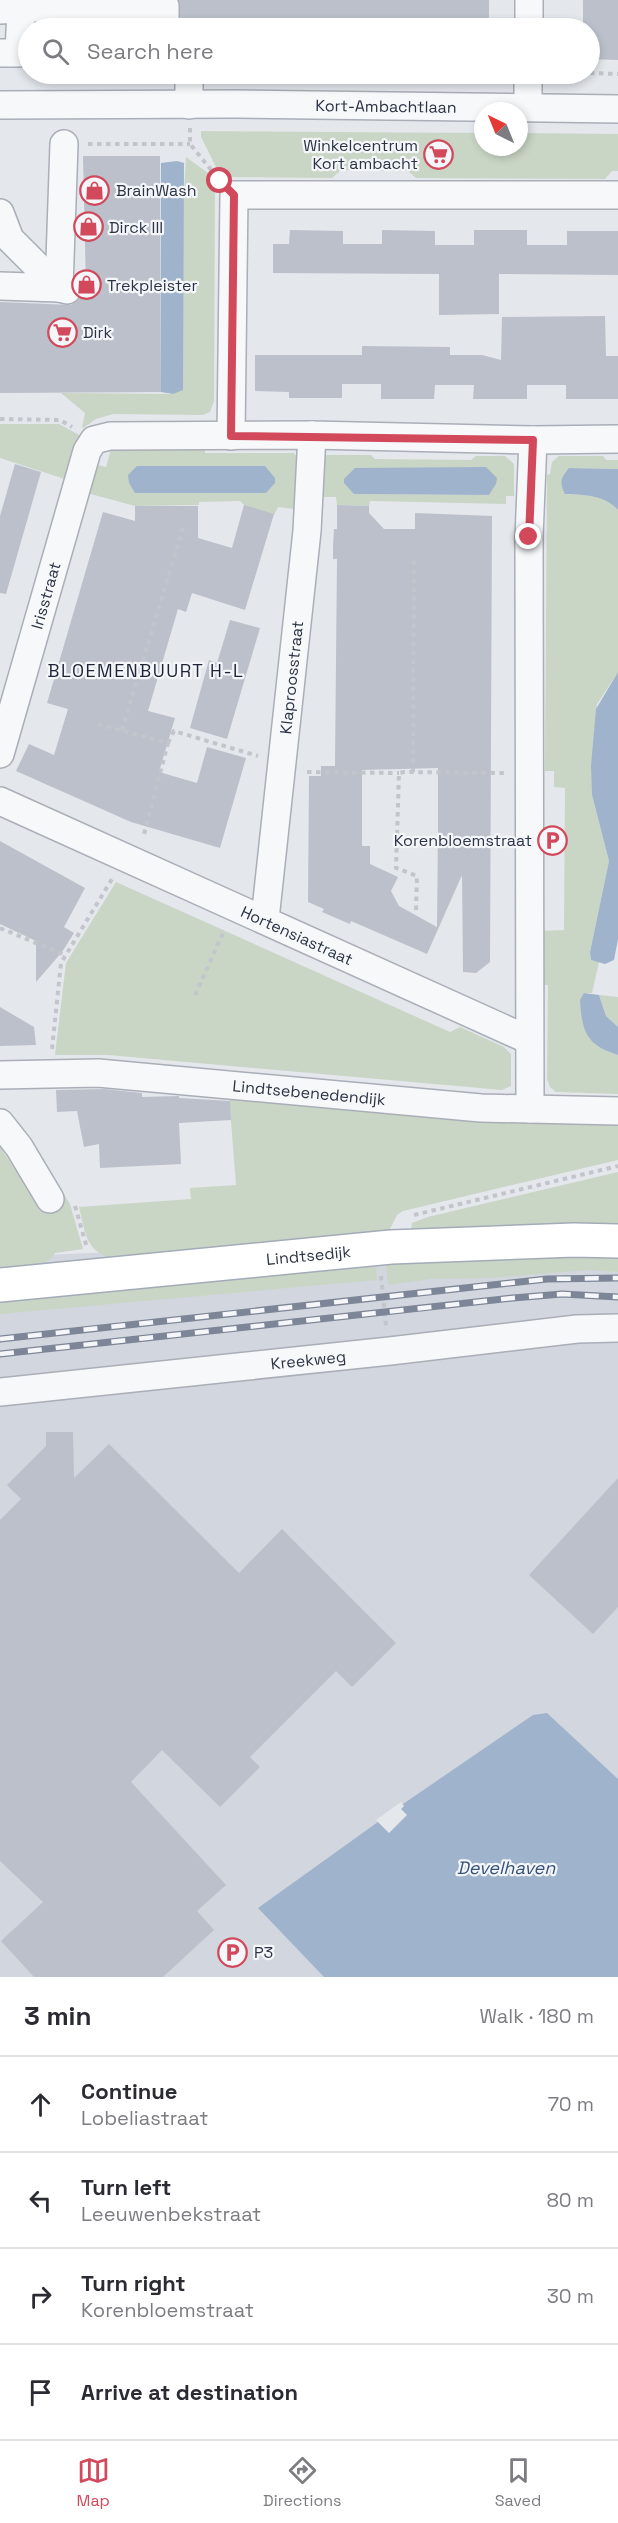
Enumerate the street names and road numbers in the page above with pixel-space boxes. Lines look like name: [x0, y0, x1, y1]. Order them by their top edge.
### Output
street label: Kort-Ambachtlaan: [315, 95, 457, 117]
street label: Irisstraat: [26, 559, 65, 631]
street label: Klaproosstraat: [275, 620, 308, 735]
street label: Hortensiastraat: [238, 901, 357, 970]
street label: Lindtsebenedendijk: [232, 1075, 387, 1110]
street label: Lindtsedijk: [265, 1240, 352, 1270]
street label: Kreekweg: [270, 1345, 347, 1374]

